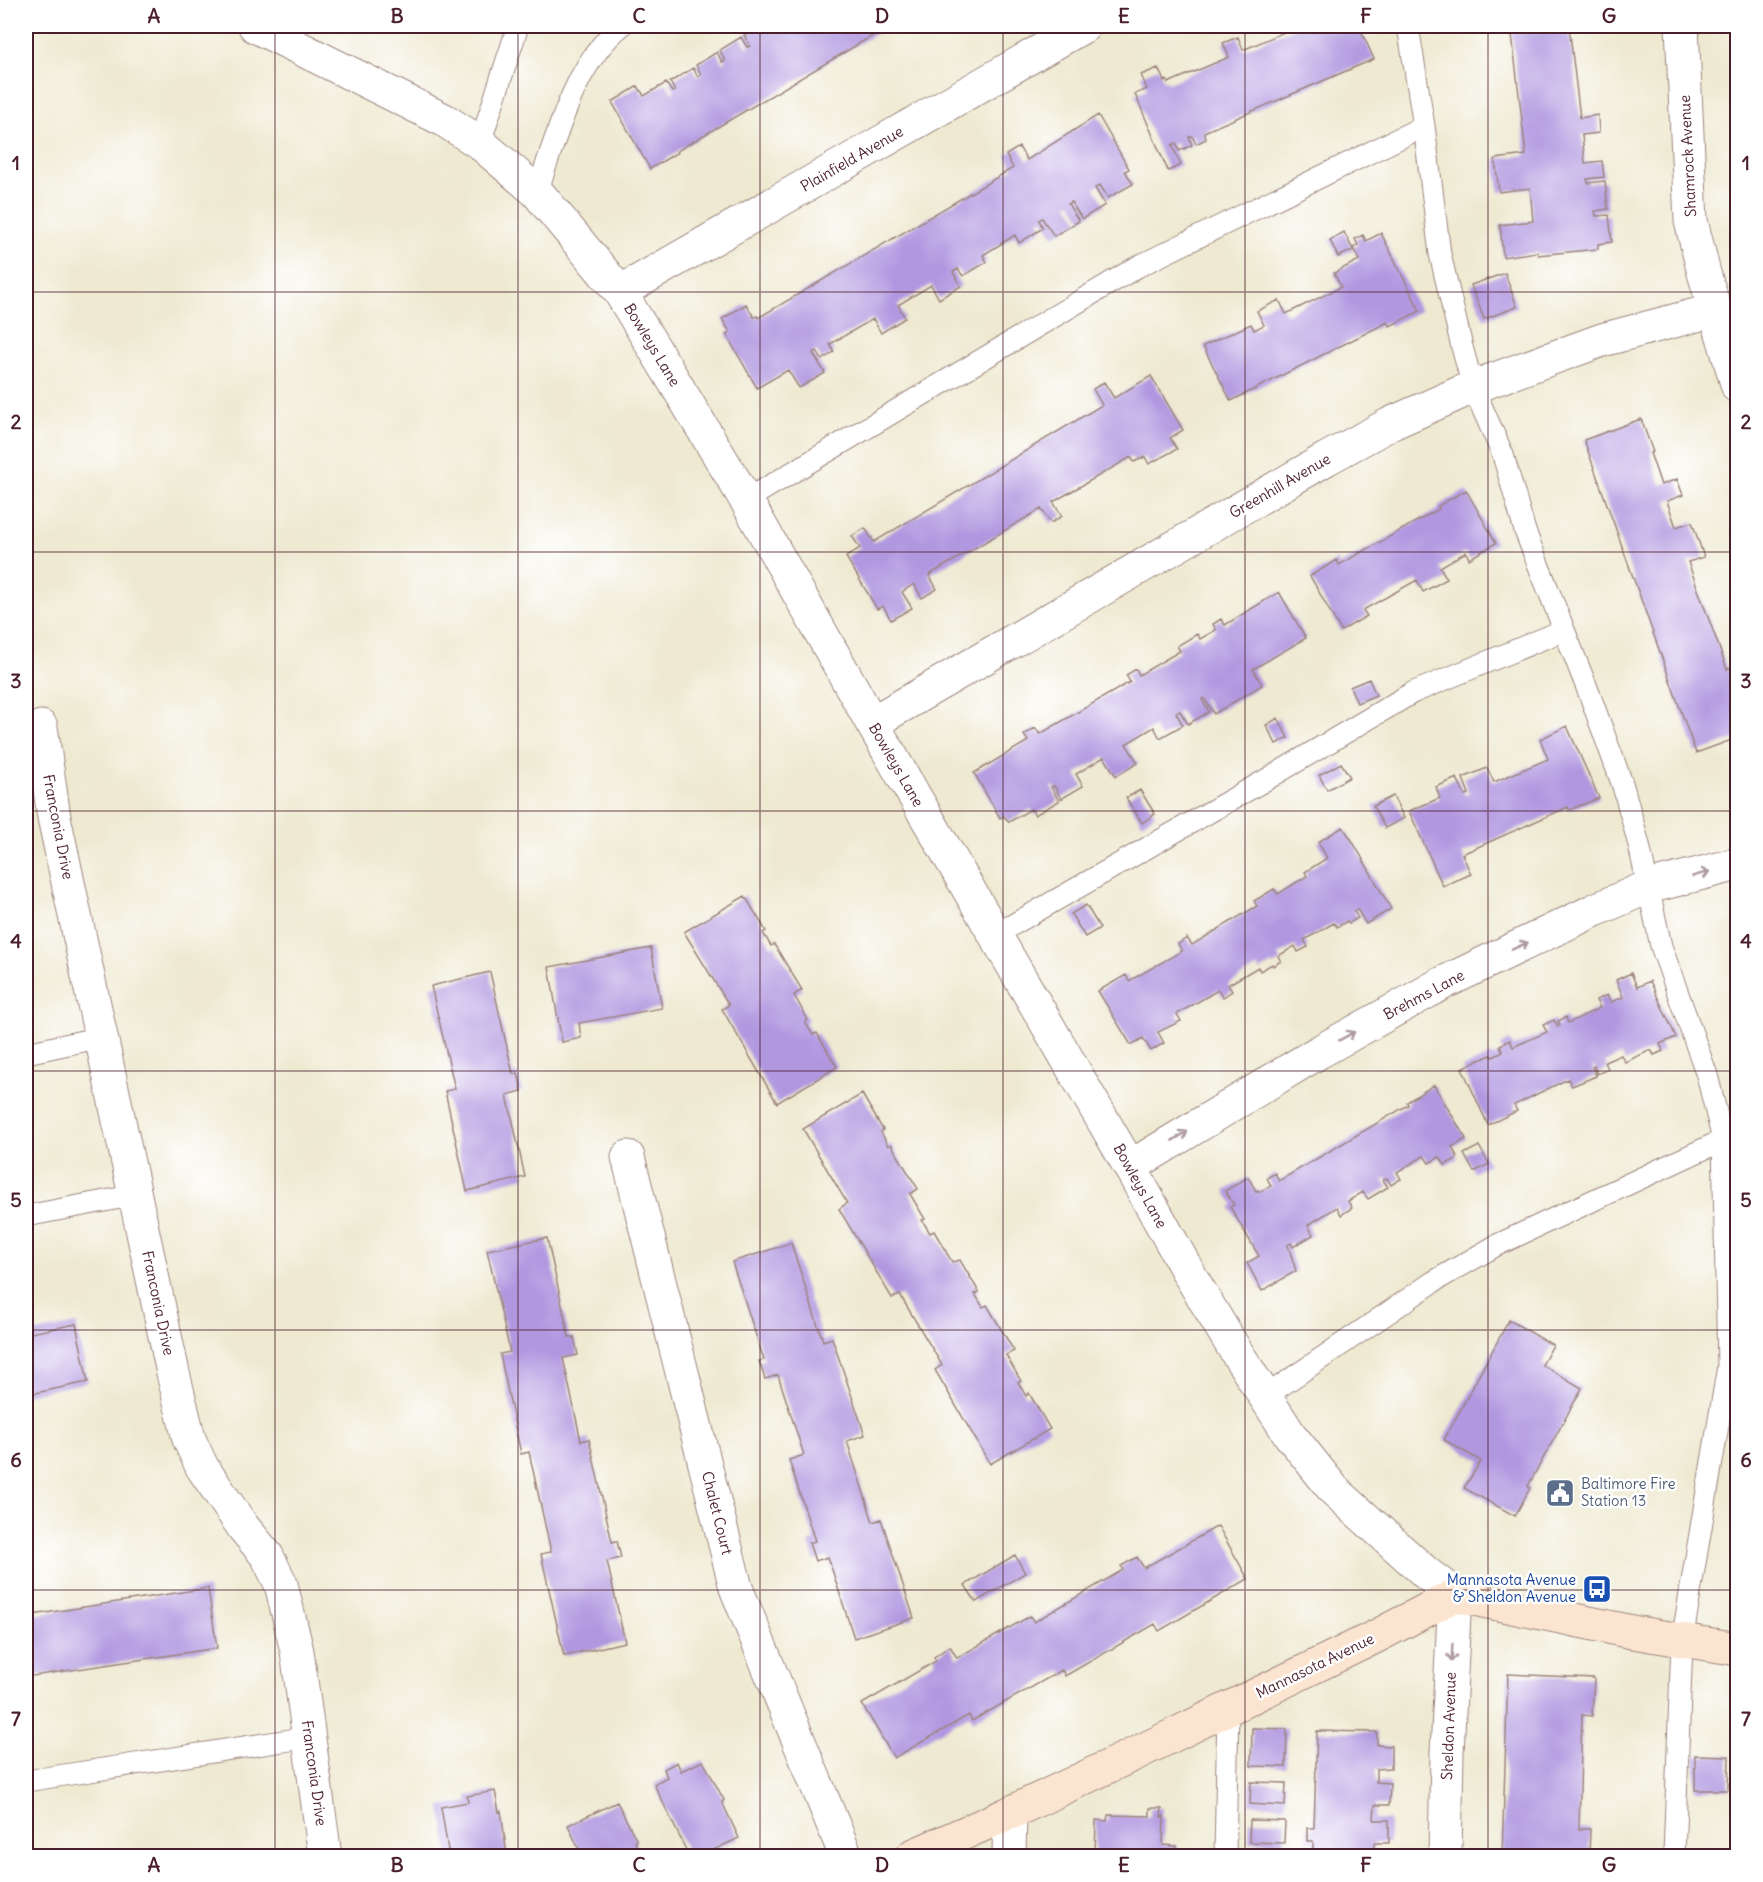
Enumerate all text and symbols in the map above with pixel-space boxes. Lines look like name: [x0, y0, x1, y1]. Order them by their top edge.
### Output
text: A: [148, 3, 161, 28]
text: B: [390, 3, 404, 28]
text: C: [632, 3, 646, 28]
text: D: [875, 3, 889, 28]
text: E: [1118, 3, 1130, 28]
text: F: [1360, 3, 1372, 28]
text: G: [1602, 3, 1616, 28]
street label: Shamrock Avenue: [1675, 94, 1700, 218]
street label: Plainfield Avenue: [797, 122, 906, 196]
text: 1: [12, 150, 20, 175]
text: 1: [1742, 150, 1750, 175]
street label: Bowleys Lane: [620, 300, 685, 390]
text: 2: [11, 409, 22, 434]
text: 2: [1741, 409, 1752, 434]
street label: Greenhill Avenue: [1226, 449, 1334, 522]
text: 3: [10, 668, 22, 693]
text: 3: [1740, 668, 1752, 693]
street label: Bowleys Lane: [865, 719, 928, 810]
street label: Franconia Drive: [39, 773, 78, 881]
one-way arrow: [1691, 868, 1710, 879]
text: 4: [10, 928, 22, 953]
text: 4: [1740, 928, 1752, 953]
one-way arrow: [1511, 940, 1529, 952]
street label: Brehms Lane: [1380, 965, 1468, 1024]
one-way arrow: [1338, 1030, 1355, 1042]
one-way arrow: [1171, 1130, 1188, 1142]
street label: Bowleys Lane: [1109, 1140, 1171, 1231]
text: 5: [10, 1187, 22, 1212]
text: 5: [1740, 1187, 1752, 1212]
street label: Franconia Drive: [138, 1249, 179, 1357]
text: 6: [10, 1447, 22, 1472]
text: 6: [1740, 1447, 1752, 1472]
street label: Chalet Court: [698, 1469, 737, 1557]
place label: Baltimore Fire Station 13: [1581, 1474, 1676, 1510]
public building icon: Baltimore Fire Station 13: [1544, 1477, 1576, 1509]
place label: Mannasota Avenue & Sheldon Avenue: [1447, 1570, 1576, 1606]
bus stop icon: Mannasota Avenue & Sheldon Avenue: [1581, 1573, 1613, 1605]
street label: Mannasota Avenue: [1253, 1629, 1377, 1702]
one-way arrow: [1446, 1643, 1457, 1663]
street label: Sheldon Avenue: [1437, 1672, 1460, 1780]
text: 7: [11, 1706, 21, 1731]
text: 7: [1741, 1706, 1751, 1731]
street label: Franconia Drive: [298, 1719, 331, 1827]
text: A: [148, 1852, 161, 1877]
text: B: [390, 1852, 404, 1877]
text: C: [632, 1852, 646, 1877]
text: D: [875, 1852, 889, 1877]
text: E: [1118, 1852, 1130, 1877]
text: F: [1360, 1852, 1372, 1877]
text: G: [1602, 1852, 1616, 1877]

